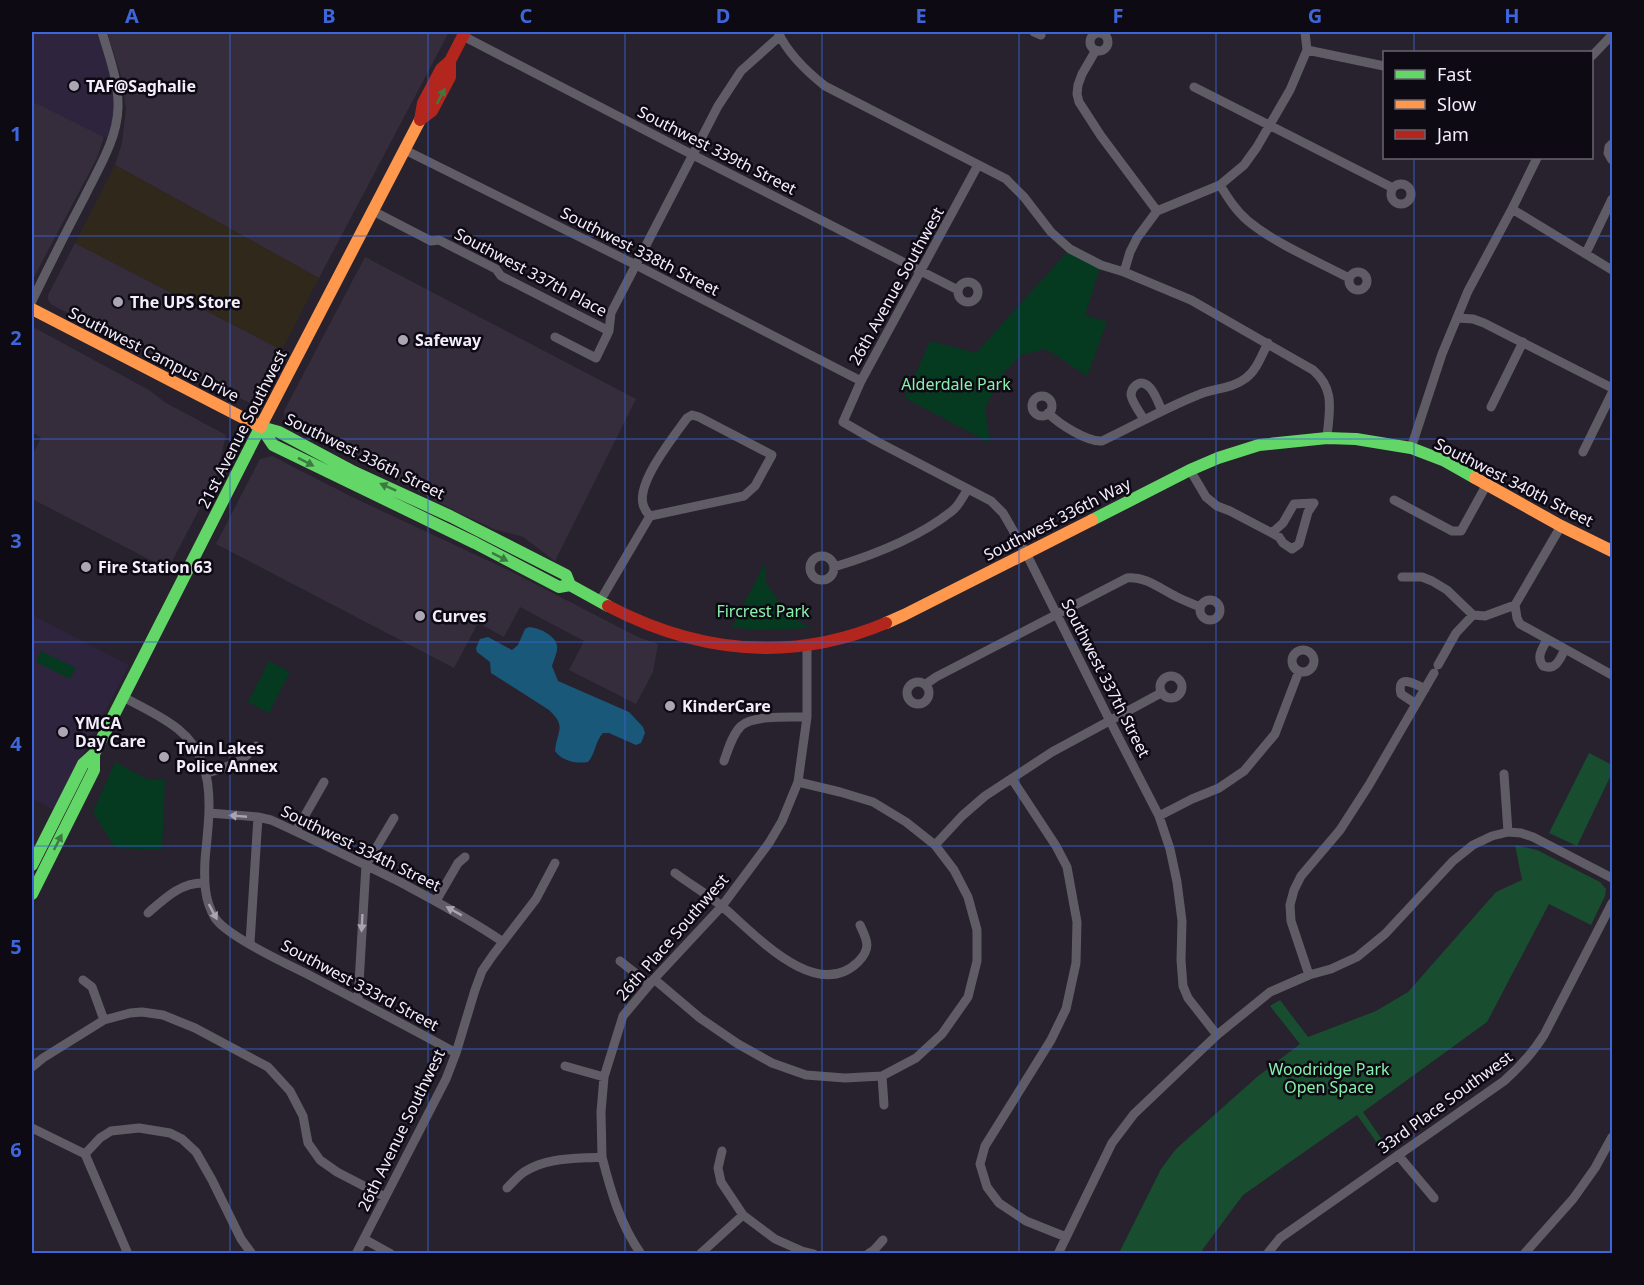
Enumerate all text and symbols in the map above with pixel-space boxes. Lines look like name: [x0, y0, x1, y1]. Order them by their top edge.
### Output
text: A: [125, 2, 139, 29]
text: B: [322, 2, 336, 29]
text: C: [520, 2, 533, 29]
text: D: [716, 2, 730, 29]
text: E: [915, 2, 927, 29]
text: F: [1113, 2, 1123, 29]
text: G: [1308, 2, 1322, 29]
text: H: [1504, 2, 1520, 29]
legend: [1383, 51, 1593, 159]
text: Fast: [1437, 62, 1472, 86]
place label: TAF@Saghalie: [86, 75, 196, 97]
marker: TAF@Saghalie: [67, 79, 81, 93]
one-way arrow: [436, 87, 446, 104]
text: Slow: [1437, 92, 1476, 116]
street label: Southwest 339th Street: [634, 100, 800, 200]
text: 1: [10, 120, 22, 147]
text: Jam: [1435, 122, 1469, 146]
street label: Southwest 338th Street: [557, 201, 723, 301]
street label: 26th Avenue Southwest: [843, 203, 949, 369]
street label: Southwest 337th Place: [451, 222, 611, 322]
place label: The UPS Store: [130, 291, 241, 313]
marker: The UPS Store: [111, 295, 125, 309]
street label: Southwest Campus Drive: [65, 301, 243, 407]
text: 2: [10, 324, 22, 351]
place label: Safeway: [415, 329, 482, 351]
marker: Safeway: [396, 333, 410, 347]
street label: 21st Avenue Southwest: [192, 346, 292, 512]
park label: Alderdale Park: [901, 373, 1011, 395]
street label: Southwest 336th Street: [281, 408, 449, 504]
street label: Southwest 340th Street: [1431, 432, 1597, 532]
one-way arrow: [297, 457, 314, 466]
street label: Southwest 336th Way: [980, 472, 1135, 566]
one-way arrow: [379, 481, 397, 491]
text: 3: [10, 527, 22, 554]
one-way arrow: [492, 552, 509, 562]
place label: Fire Station 63: [98, 556, 212, 578]
marker: Fire Station 63: [79, 560, 93, 574]
street label: Southwest 337th Street: [1056, 595, 1156, 761]
park label: Fircrest Park: [716, 600, 810, 622]
place label: Curves: [432, 605, 487, 627]
marker: Curves: [413, 609, 427, 623]
place label: KinderCare: [682, 695, 771, 717]
marker: KinderCare: [663, 699, 677, 713]
place label: YMCA Day Care: [75, 712, 146, 752]
marker: YMCA Day Care: [56, 725, 70, 739]
text: 4: [10, 730, 22, 757]
place label: Twin Lakes Police Annex: [176, 737, 279, 777]
marker: Twin Lakes Police Annex: [157, 750, 171, 764]
street label: Southwest 334th Street: [277, 800, 445, 896]
one-way arrow: [229, 811, 248, 820]
one-way arrow: [53, 833, 63, 850]
street label: 26th Place Southwest: [611, 869, 733, 1005]
one-way arrow: [208, 904, 218, 921]
one-way arrow: [445, 906, 462, 916]
one-way arrow: [358, 914, 367, 933]
text: 5: [10, 933, 22, 960]
street label: Southwest 333rd Street: [277, 934, 443, 1036]
street label: 26th Avenue Southwest: [352, 1045, 450, 1215]
street label: 33rd Place Southwest: [1373, 1046, 1517, 1158]
park label: Woodridge Park Open Space: [1268, 1058, 1390, 1098]
text: 6: [10, 1136, 22, 1163]

